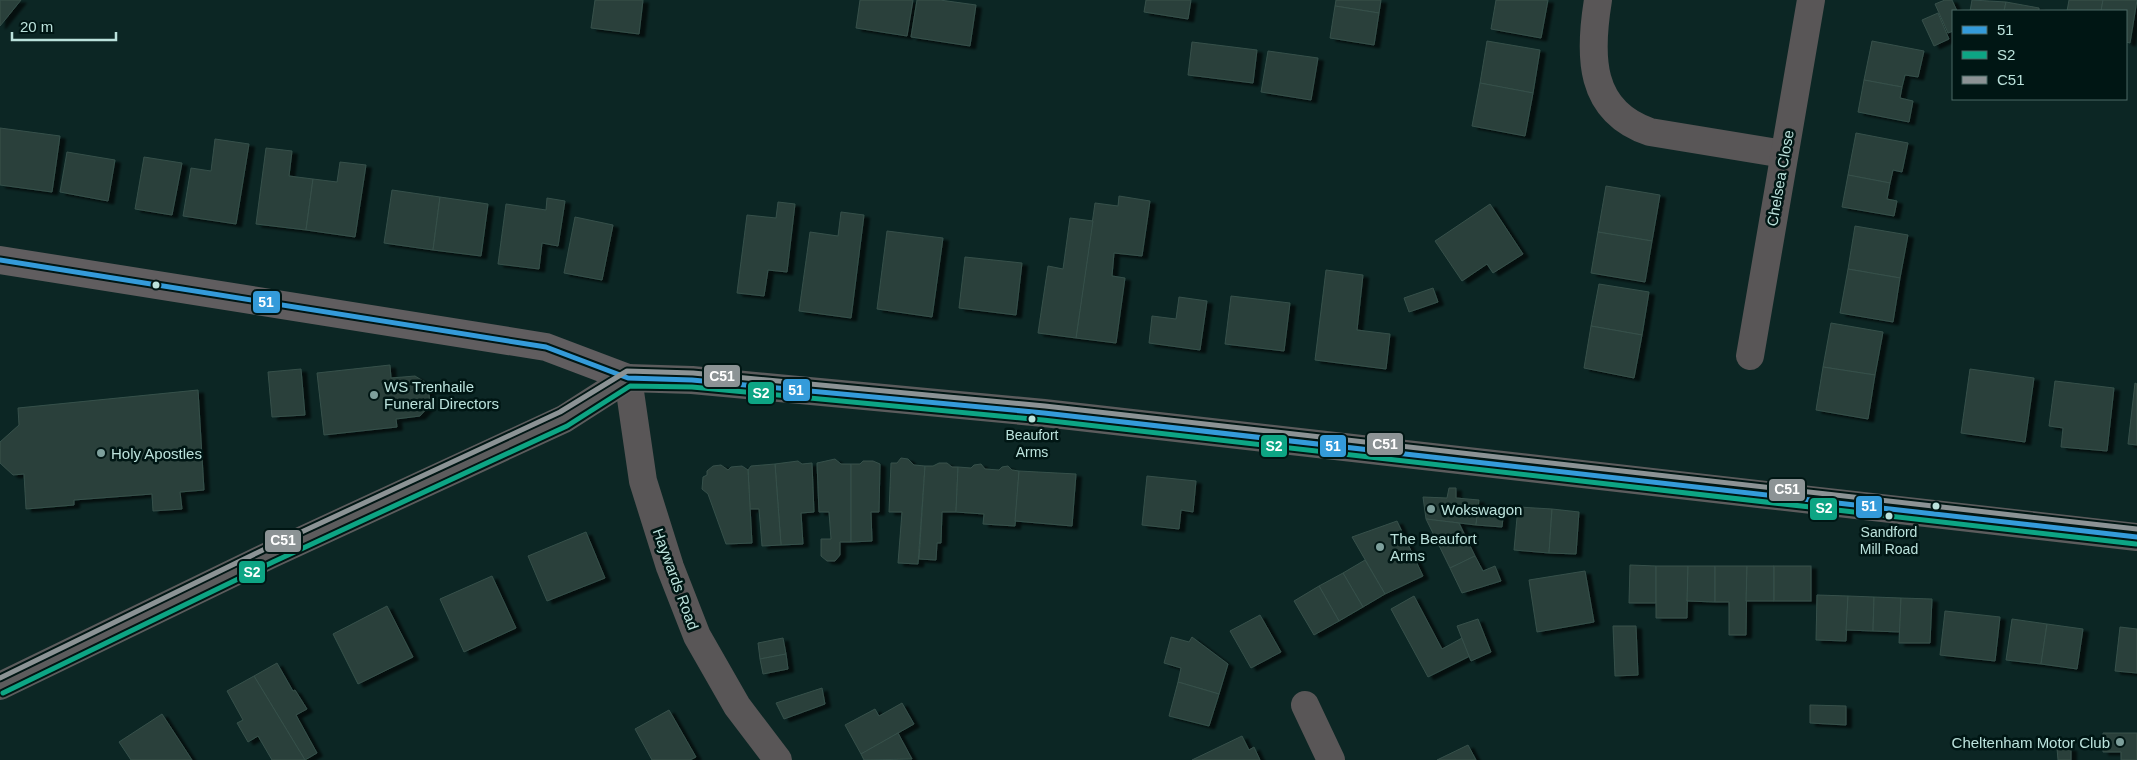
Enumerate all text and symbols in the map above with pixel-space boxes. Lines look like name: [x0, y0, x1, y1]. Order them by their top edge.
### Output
scale bar: [12, 10, 116, 42]
legend: [1952, 10, 2127, 100]
text: 20 m: [20, 18, 53, 35]
text: 51: [1997, 21, 2014, 38]
text: S2: [1997, 46, 2015, 63]
text: C51: [1997, 71, 2025, 88]
street label: Chelsea Close: [1763, 128, 1797, 228]
unlabelled marker: [151, 280, 161, 290]
line badge: 51: [252, 290, 281, 314]
text: 51: [258, 294, 274, 310]
line badge: C51: [703, 364, 741, 388]
text: C51: [709, 368, 735, 384]
place label: WS Trenhaile Funeral Directors: [384, 378, 499, 412]
line badge: 51: [782, 378, 811, 402]
line badge: S2: [747, 381, 775, 405]
text: 51: [788, 382, 804, 398]
text: S2: [752, 385, 770, 401]
marker: WS Trenhaile Funeral Directors: [368, 389, 380, 401]
marker: Beaufort Arms: [1027, 414, 1037, 424]
place label: Beaufort Arms: [1006, 427, 1059, 460]
line badge: C51: [1366, 432, 1404, 456]
line badge: S2: [1260, 434, 1288, 458]
line badge: 51: [1319, 434, 1347, 458]
text: C51: [1372, 436, 1398, 452]
text: S2: [1265, 438, 1283, 454]
text: 51: [1325, 438, 1341, 454]
place label: Holy Apostles: [111, 445, 202, 462]
marker: Holy Apostles: [95, 447, 107, 459]
line badge: C51: [1768, 478, 1806, 502]
text: C51: [1774, 481, 1800, 497]
line badge: 51: [1855, 495, 1883, 519]
line badge: S2: [1809, 497, 1838, 521]
text: 51: [1861, 498, 1877, 514]
text: S2: [1815, 500, 1833, 516]
place label: Wokswagon: [1441, 501, 1522, 518]
unlabelled marker: [1931, 501, 1941, 511]
marker: Wokswagon: [1425, 503, 1437, 515]
marker: Sandford Mill Road: [1884, 511, 1894, 521]
place label: Sandford Mill Road: [1860, 524, 1918, 557]
street label: Haywards Road: [650, 526, 702, 632]
line badge: C51: [264, 529, 302, 553]
place label: The Beaufort Arms: [1390, 530, 1478, 564]
text: C51: [270, 532, 296, 548]
marker: The Beaufort Arms: [1374, 541, 1386, 553]
line badge: S2: [238, 560, 266, 584]
text: S2: [243, 564, 261, 580]
place label: Cheltenham Motor Club: [1952, 734, 2110, 751]
marker: Cheltenham Motor Club: [2114, 736, 2126, 748]

